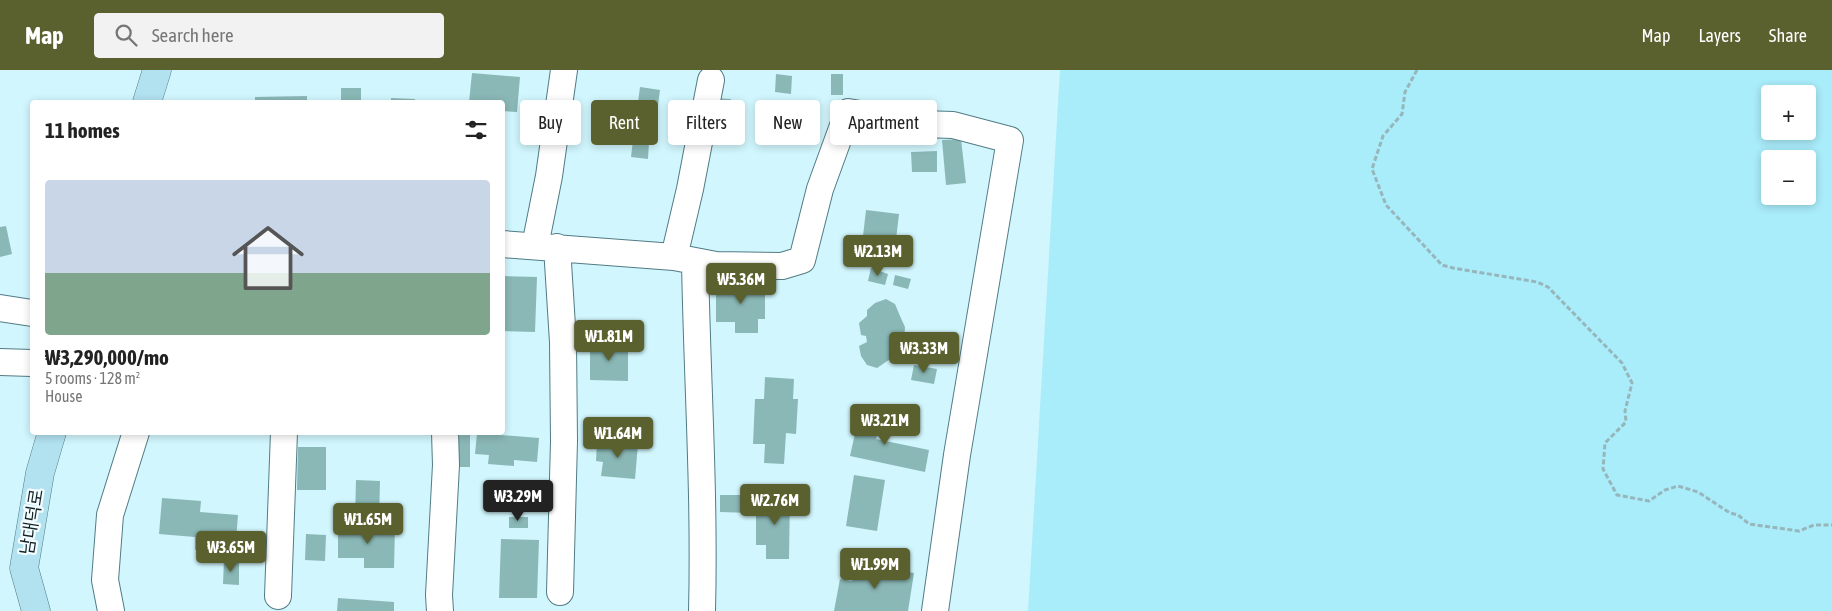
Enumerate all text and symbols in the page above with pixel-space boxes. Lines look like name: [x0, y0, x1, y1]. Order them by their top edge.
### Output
search box: [94, 13, 444, 58]
icon: search: [112, 21, 140, 49]
text: Map: [25, 22, 64, 49]
text: Search here: [152, 24, 234, 46]
text: Map: [1641, 25, 1670, 46]
text: Layers: [1698, 25, 1741, 46]
text: Share: [1769, 25, 1807, 46]
map controls: [1761, 85, 1816, 205]
button: +: [1761, 85, 1816, 140]
chip: Buy: [520, 100, 581, 145]
chip: Rent: [591, 100, 658, 145]
chip: Filters: [668, 100, 745, 145]
chip: New: [755, 100, 820, 145]
chip: Apartment: [830, 100, 937, 145]
icon: filters: [462, 116, 490, 144]
text: 11 homes: [45, 118, 120, 142]
button: −: [1761, 150, 1816, 205]
icon: home: [223, 213, 313, 303]
pin: ₩2.13M: [837, 234, 919, 277]
text: ₩2.13M: [854, 242, 902, 260]
pin: ₩5.36M: [700, 262, 782, 305]
text: ₩5.36M: [717, 270, 765, 288]
pin: ₩1.81M: [568, 320, 650, 362]
text: ₩1.81M: [585, 327, 633, 345]
pin: ₩3.33M: [883, 332, 965, 374]
text: ₩3.33M: [900, 339, 948, 357]
text: ₩3,290,000/mo: [45, 345, 169, 369]
text: 5 rooms · 128 m²: [45, 369, 140, 387]
text: House: [45, 387, 82, 405]
pin: ₩3.21M: [844, 404, 926, 446]
text: ₩3.21M: [861, 411, 909, 429]
pin: ₩1.64M: [577, 416, 659, 459]
text: ₩1.64M: [594, 424, 642, 442]
pin: ₩3.29M: [477, 480, 559, 522]
pin: ₩2.76M: [734, 484, 816, 526]
text: ₩3.29M: [494, 487, 542, 505]
street label: 남대덕로: [16, 488, 47, 556]
text: ₩2.76M: [751, 491, 799, 509]
pin: ₩1.65M: [327, 502, 409, 545]
text: ₩1.65M: [344, 510, 392, 528]
pin: ₩3.65M: [190, 530, 272, 573]
text: ₩3.65M: [207, 538, 255, 556]
pin: ₩1.99M: [834, 548, 916, 590]
text: ₩1.99M: [851, 555, 899, 573]

